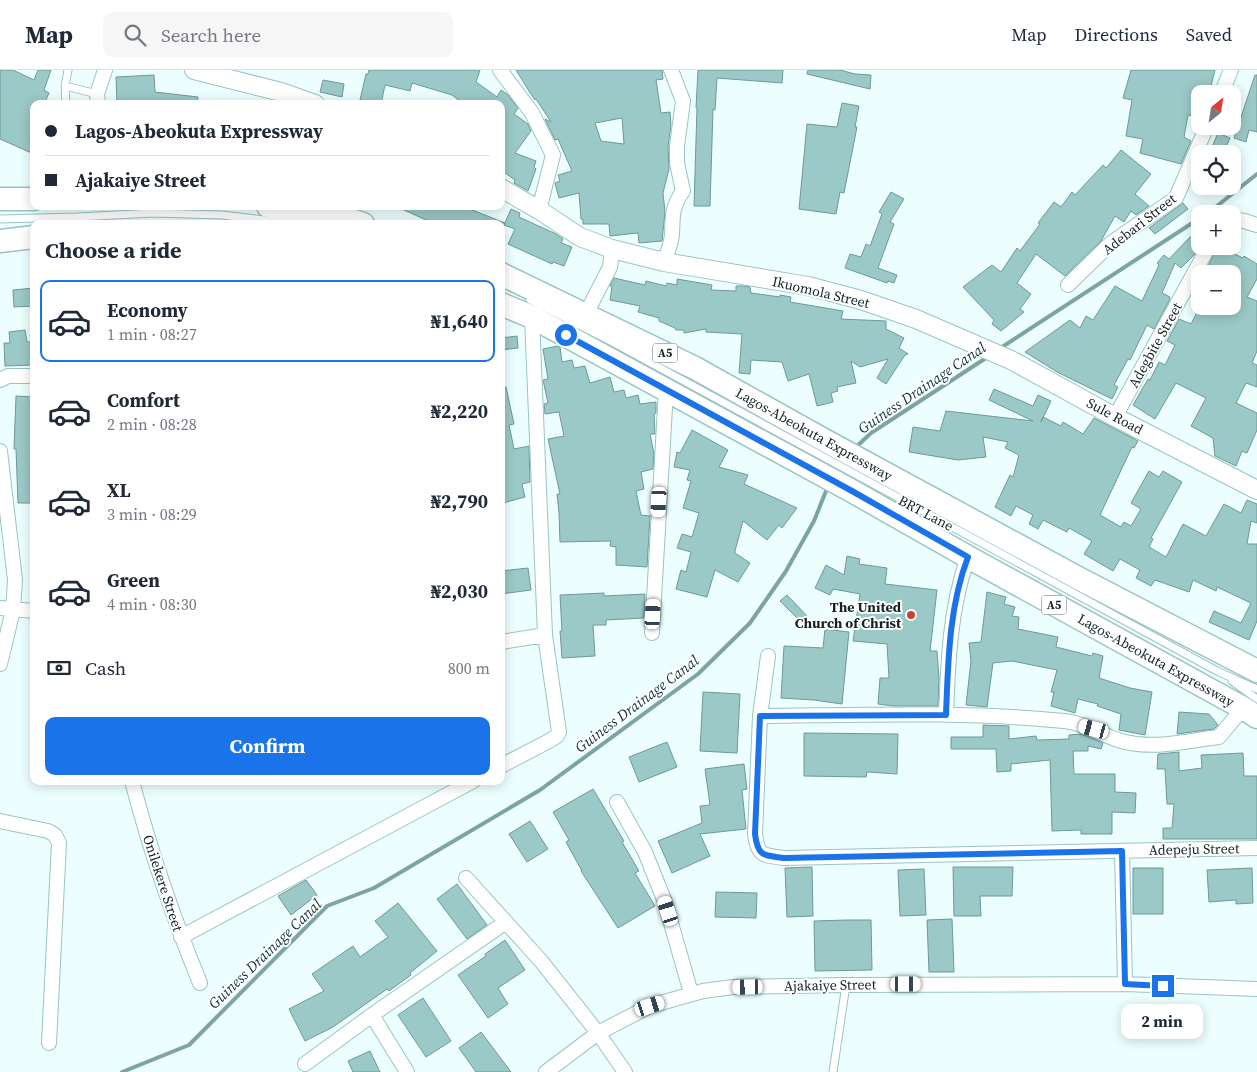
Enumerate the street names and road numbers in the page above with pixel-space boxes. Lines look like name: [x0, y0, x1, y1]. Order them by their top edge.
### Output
street label: Adebari Street: [1098, 189, 1180, 259]
street label: Ikuomola Street: [770, 271, 872, 313]
street label: Adegbite Street: [1123, 298, 1187, 391]
road number: A5: [652, 344, 678, 362]
street label: Lagos-Abeokuta Expressway: [732, 383, 897, 486]
street label: Sule Road: [1083, 393, 1147, 439]
street label: BRT Lane: [895, 490, 957, 536]
road number: A5: [1042, 596, 1066, 614]
street label: Lagos-Abeokuta Expressway: [1074, 609, 1239, 712]
street label: Onilekere Street: [138, 832, 188, 934]
street label: Adepeju Street: [1148, 838, 1240, 860]
street label: Ajakaiye Street: [784, 974, 877, 996]

